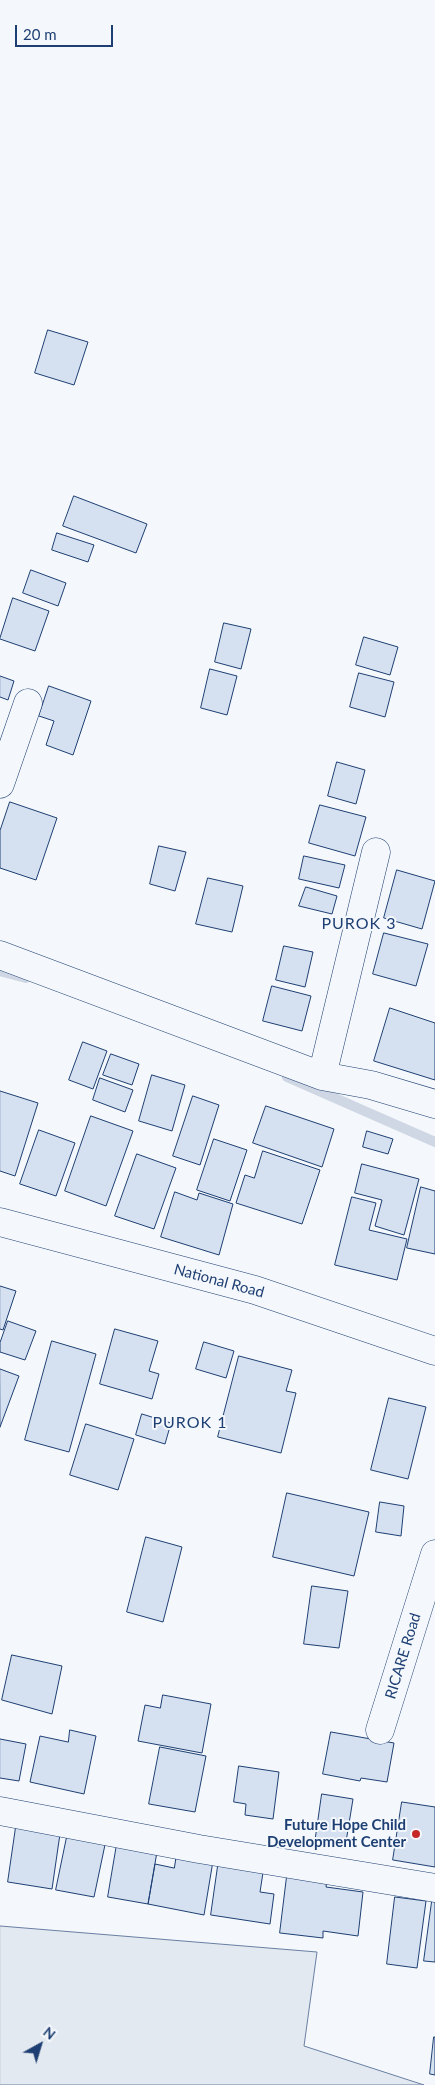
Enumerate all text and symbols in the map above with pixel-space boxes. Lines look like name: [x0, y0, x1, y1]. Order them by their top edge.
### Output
scale bar: [18, 15, 115, 47]
text: 20 m: [23, 25, 57, 43]
district label: PUROK 3: [321, 914, 397, 934]
street label: National Road: [172, 1260, 266, 1302]
district label: PUROK 1: [152, 1413, 228, 1433]
street label: RICARE Road: [381, 1611, 425, 1701]
place label: Future Hope Child Development Center: [267, 1816, 406, 1851]
marker: Future Hope Child Development Center: [410, 1828, 422, 1840]
north arrow: [15, 2020, 65, 2070]
text: N: [40, 2023, 59, 2043]

